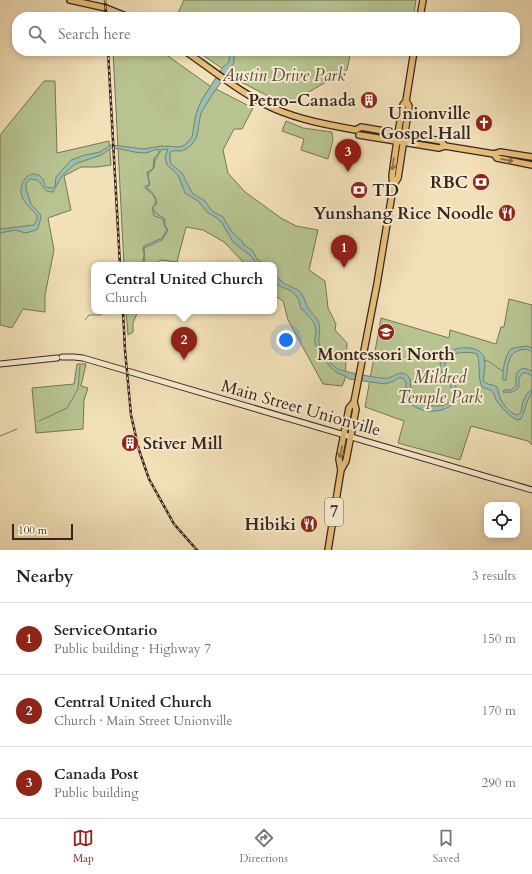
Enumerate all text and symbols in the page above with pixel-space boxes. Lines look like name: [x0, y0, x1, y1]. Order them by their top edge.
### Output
search box: [12, 12, 520, 56]
icon: search: [26, 23, 48, 45]
text: Search here: [58, 24, 131, 44]
park label: Austin Drive Park: [221, 64, 346, 87]
place label: Petro-Canada: [248, 89, 357, 112]
building icon: Petro-Canada: [359, 90, 379, 110]
place label: Unionville Gospel Hall: [381, 102, 471, 145]
church icon: Unionville Gospel Hall: [474, 113, 494, 133]
pin: 3: [335, 139, 361, 172]
one-way arrow: [389, 157, 397, 170]
one-way arrow: [500, 157, 513, 165]
place label: RBC: [430, 171, 468, 194]
bank icon: RBC: [471, 172, 491, 192]
place label: TD: [372, 179, 399, 202]
bank icon: TD: [349, 180, 369, 200]
place label: Yunshang Rice Noodle: [313, 202, 494, 225]
restaurant icon: Yunshang Rice Noodle: [497, 203, 517, 223]
pin: 1: [331, 235, 357, 268]
popup: [91, 262, 277, 314]
text: Central United Church: [105, 269, 263, 289]
text: Church: [105, 289, 147, 307]
school or university icon: Montessori North: [376, 322, 396, 342]
pin: 2: [171, 327, 197, 360]
your location: [276, 330, 296, 350]
place label: Montessori North: [317, 343, 455, 366]
park label: Mildred Temple Park: [398, 366, 483, 409]
street label: Main Street Unionville: [219, 374, 383, 442]
place label: Stiver Mill: [143, 432, 223, 455]
building icon: Stiver Mill: [120, 433, 140, 453]
one-way arrow: [336, 445, 344, 458]
road number: 7: [325, 498, 343, 526]
map controls: [484, 502, 520, 538]
button: locate: [484, 502, 520, 538]
place label: Hibiki: [244, 513, 296, 536]
restaurant icon: Hibiki: [299, 514, 319, 534]
scale bar: [12, 522, 73, 541]
text: 100 m: [18, 523, 47, 538]
text: Nearby: [16, 565, 73, 588]
text: 3 results: [472, 567, 516, 585]
text: ServiceOntario: [54, 620, 157, 640]
text: 1: [26, 630, 32, 648]
text: 150 m: [482, 630, 516, 648]
text: Public building · Highway 7: [54, 640, 211, 658]
text: Central United Church: [54, 692, 212, 712]
text: 2: [26, 702, 32, 720]
text: 170 m: [482, 702, 516, 720]
text: Church · Main Street Unionville: [54, 712, 232, 730]
text: Canada Post: [54, 764, 138, 784]
text: 3: [26, 774, 32, 792]
text: 290 m: [482, 774, 516, 792]
text: Public building: [54, 784, 139, 802]
tab: Map: [72, 827, 94, 866]
tab: Directions: [239, 827, 288, 866]
tab: Saved: [433, 827, 460, 866]

